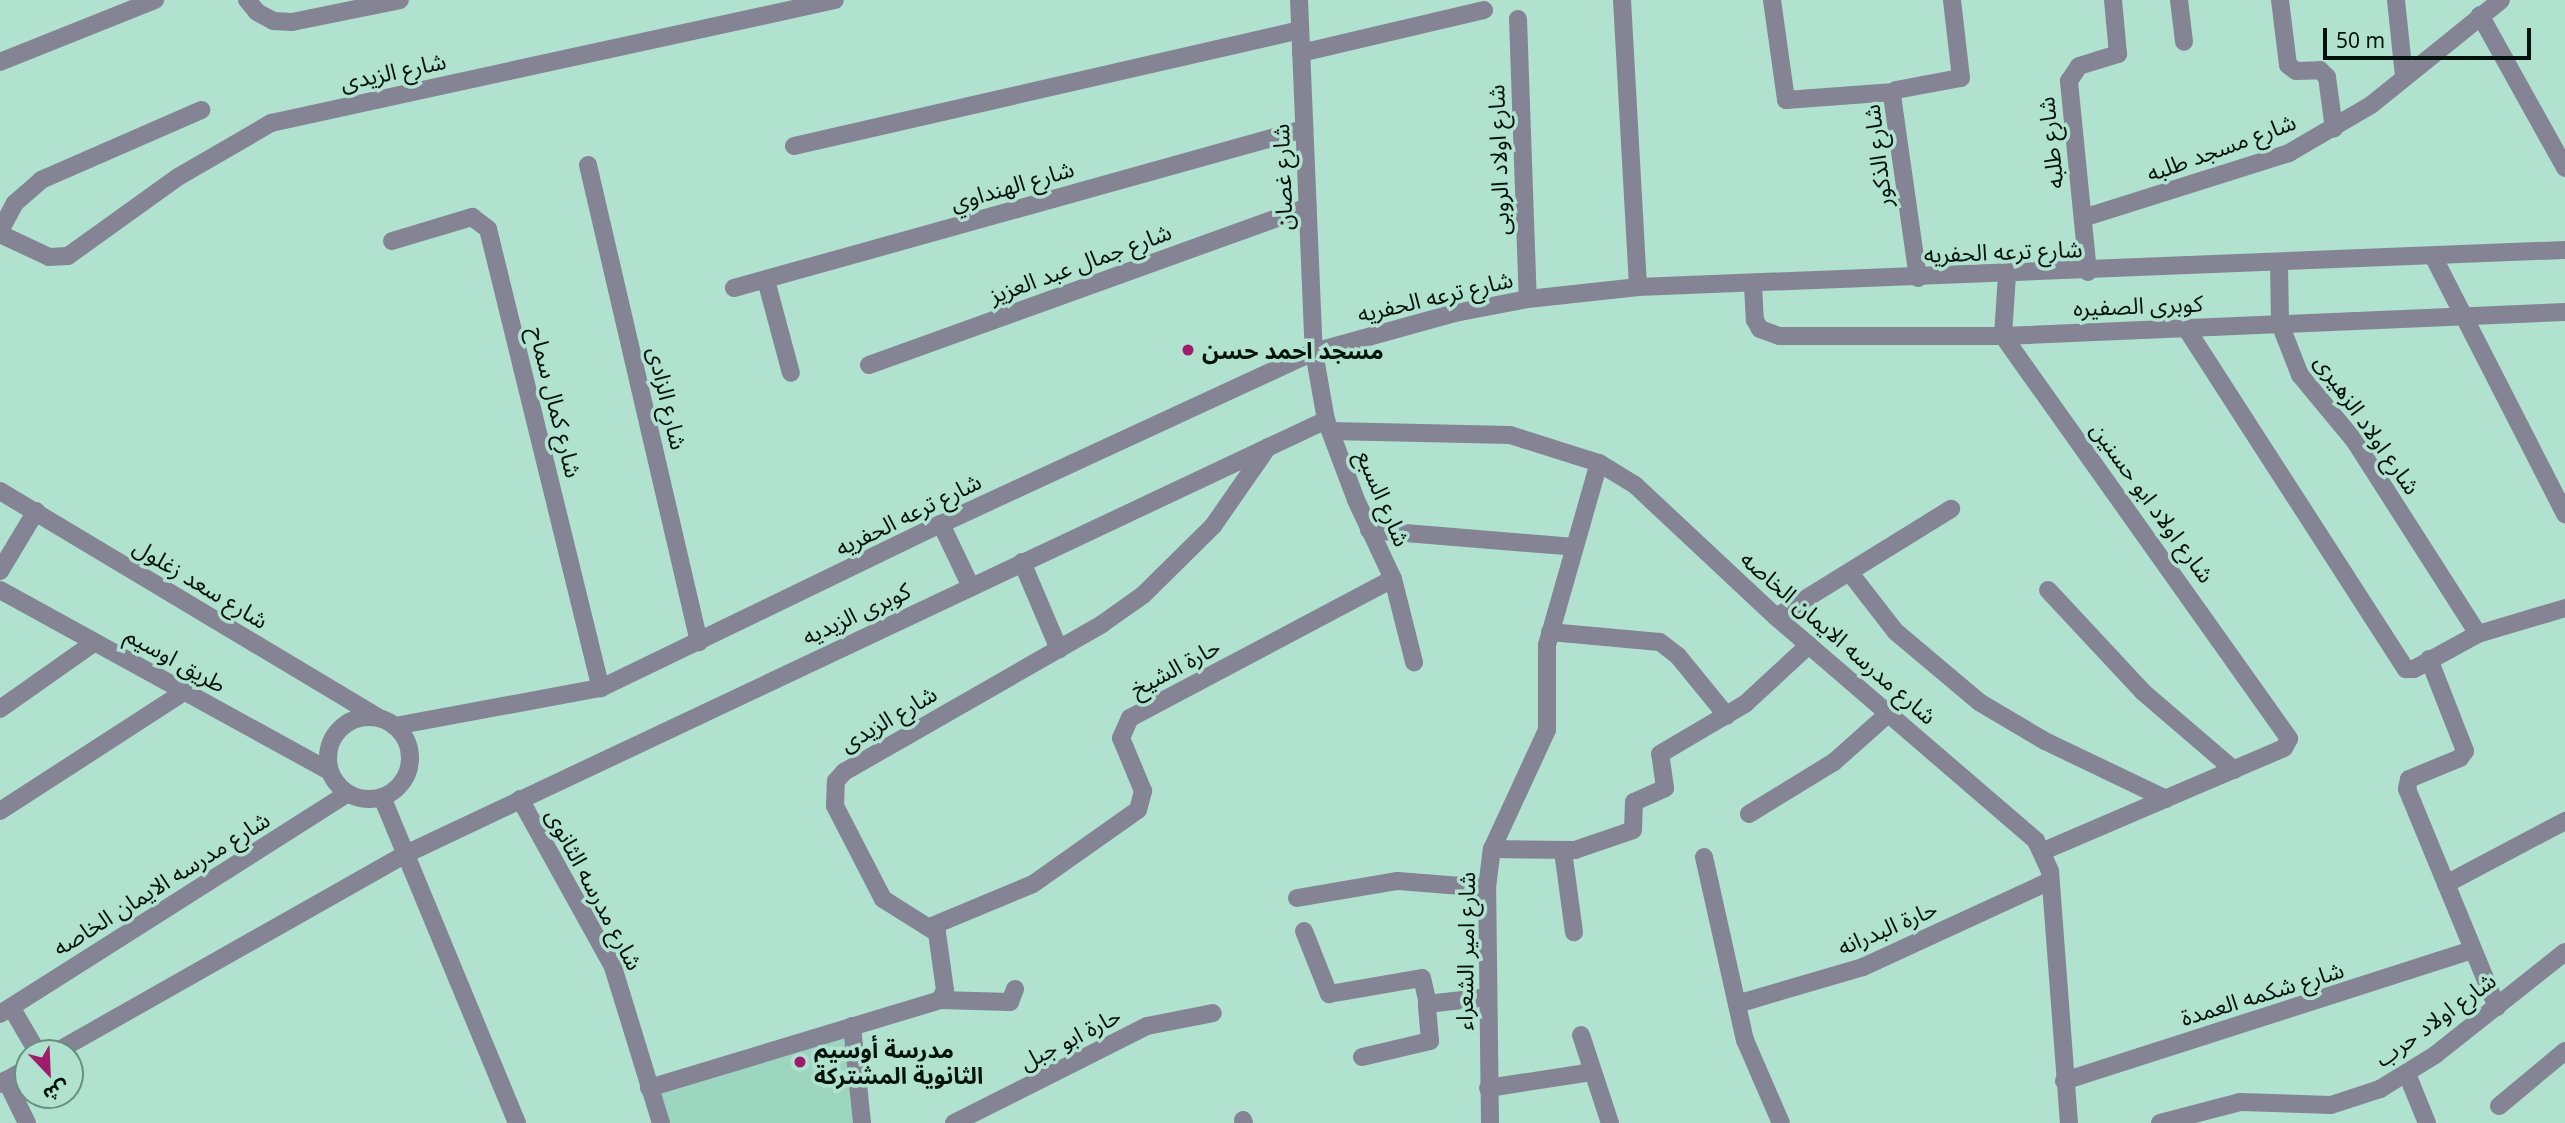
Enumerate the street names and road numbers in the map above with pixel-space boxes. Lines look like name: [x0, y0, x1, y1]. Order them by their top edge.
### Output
street label: شارع الزيدى: [338, 46, 448, 96]
street label: شارع اولاد الروبى: [1482, 84, 1514, 236]
street label: شارع طلبه: [2031, 96, 2069, 190]
street label: شارع الذكور: [1857, 103, 1897, 209]
street label: شارع مسجد طلبه: [2143, 107, 2299, 187]
street label: شارع غصان: [1266, 123, 1298, 231]
street label: شارع الهنداوي: [947, 154, 1077, 216]
street label: شارع جمال عبد العزيز: [985, 217, 1175, 309]
street label: شارع ترعه الحفريه: [1923, 234, 2083, 268]
street label: شارع ترعه الحفريه: [1354, 265, 1516, 327]
street label: كوبرى الصفيره: [2073, 289, 2203, 321]
street label: شارع كمال سماح: [524, 323, 588, 481]
street label: شارع الزادى: [643, 344, 693, 452]
street label: شارع اولاد الزهيرى: [2309, 349, 2427, 499]
street label: شارع اولاد ابو حسنين: [2085, 416, 2221, 588]
street label: شارع السبع: [1351, 446, 1417, 550]
street label: شارع ترعه الحفريه: [831, 467, 985, 561]
street label: شارع سعد زغلول: [129, 532, 273, 634]
street label: شارع مدرسه الايمان الخاصه: [1736, 544, 1942, 730]
street label: كوبرى الزيديه: [798, 576, 914, 650]
street label: طريق اوسيم: [121, 620, 231, 698]
street label: حارة الشيخ: [1125, 632, 1225, 702]
street label: شارع الزيدى: [835, 679, 941, 757]
street label: شارع مدرسه الثانوى: [541, 803, 649, 975]
street label: شارع مدرسه الايمان الخاصه: [48, 805, 274, 961]
street label: شارع امير الشعراء: [1450, 872, 1480, 1030]
street label: حارة البدرانه: [1833, 894, 1941, 960]
street label: شارع شكمه العمدة: [2177, 955, 2347, 1031]
street label: شارع اولاد حرب: [2369, 966, 2501, 1072]
street label: حارة ابو جبل: [1015, 1001, 1125, 1075]

